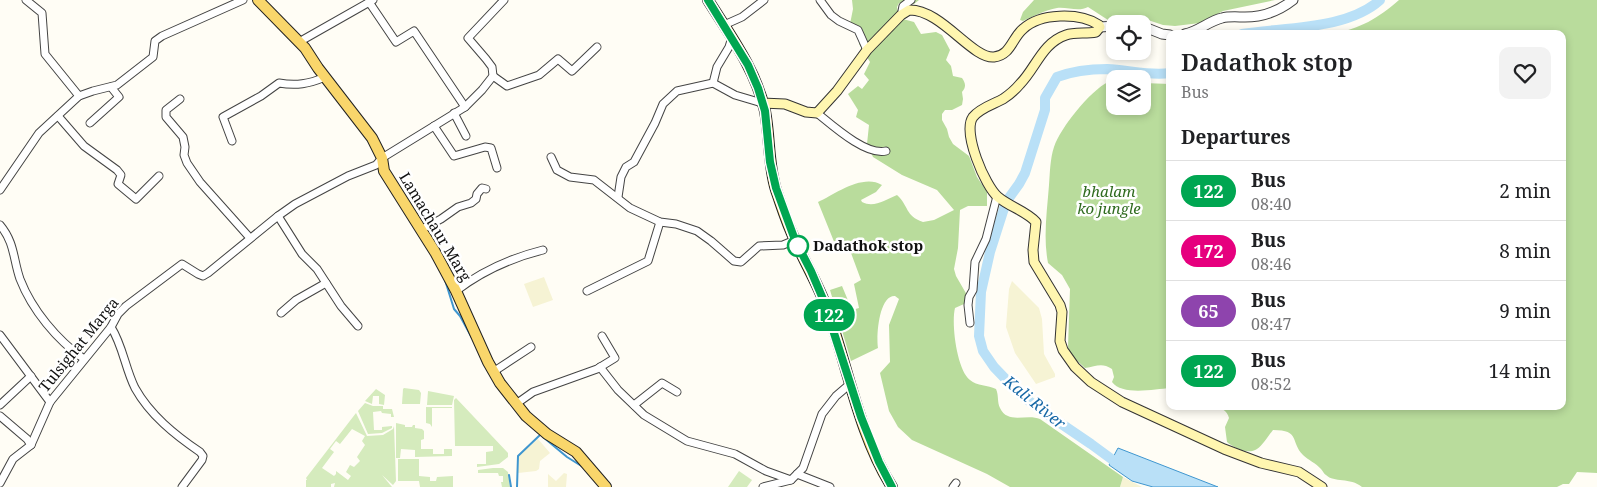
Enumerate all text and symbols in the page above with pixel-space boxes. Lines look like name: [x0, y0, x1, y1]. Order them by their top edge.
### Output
map controls: [1106, 15, 1151, 115]
button: locate: [1106, 15, 1151, 60]
text: Dadathok stop: [1181, 45, 1353, 78]
button: heart: [1499, 47, 1551, 99]
button: layers: [1106, 70, 1151, 115]
text: Bus: [1181, 81, 1209, 103]
text: Departures: [1181, 124, 1290, 150]
text: Bus: [1251, 167, 1286, 193]
street label: Lamachaur Marg: [395, 168, 476, 285]
text: 2 min: [1499, 178, 1551, 204]
text: 122: [1193, 179, 1224, 203]
park label: bhalam ko jungle: [1077, 181, 1141, 218]
text: 08:40: [1251, 193, 1291, 215]
text: Bus: [1251, 227, 1286, 253]
marker: Dadathok stop: [787, 235, 809, 257]
place label: Dadathok stop: [813, 235, 923, 255]
text: 8 min: [1499, 238, 1551, 264]
text: 172: [1193, 239, 1224, 263]
text: 08:46: [1251, 253, 1291, 275]
text: Bus: [1251, 287, 1286, 313]
street label: Tulsighat Marga: [34, 293, 123, 396]
text: 9 min: [1499, 298, 1551, 324]
line badge: 122: [800, 299, 858, 331]
text: 65: [1198, 299, 1219, 323]
text: 122: [814, 303, 844, 327]
text: 08:47: [1251, 313, 1291, 335]
text: Bus: [1251, 347, 1286, 373]
text: 14 min: [1489, 358, 1551, 384]
text: 122: [1193, 359, 1224, 383]
water label: Kali River: [999, 370, 1071, 434]
text: 08:52: [1251, 373, 1291, 395]

